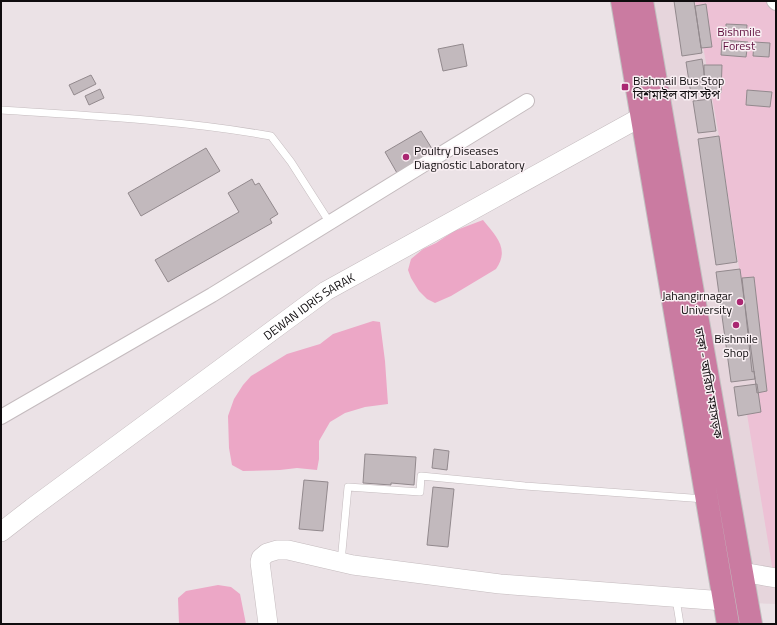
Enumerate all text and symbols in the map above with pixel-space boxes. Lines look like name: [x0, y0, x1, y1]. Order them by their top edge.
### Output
park label: Bishmile Forest: [717, 22, 761, 55]
place label: Bishmail Bus Stop বিশমাইল বাস স্টপ: [632, 71, 724, 104]
marker: Bishmail Bus Stop বিশমাইল বাস স্টপ: [620, 82, 630, 92]
place label: Poultry Diseases Diagnostic Laboratory: [414, 141, 525, 174]
marker: Poultry Diseases Diagnostic Laboratory: [401, 152, 411, 162]
street label: DEWAN IDRIS SARAK: [259, 267, 358, 344]
place label: Jahangirnagar University: [662, 286, 732, 319]
marker: Jahangirnagar University: [735, 297, 745, 307]
marker: Bishmile Shop: [731, 320, 741, 330]
street label: ঢাকা - আরিচা মহাসড়ক: [690, 325, 728, 440]
place label: Bishmile Shop: [714, 329, 758, 362]

